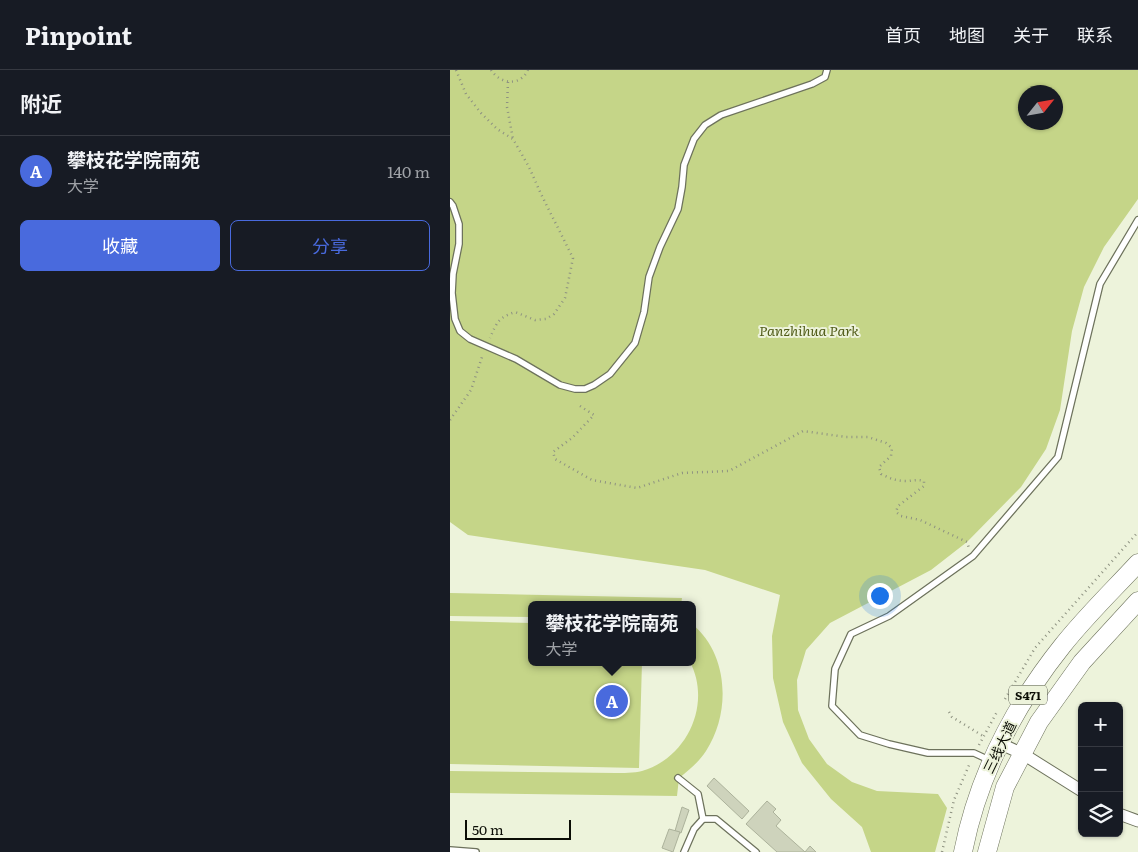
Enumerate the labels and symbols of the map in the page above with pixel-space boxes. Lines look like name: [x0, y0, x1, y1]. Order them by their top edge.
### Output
north arrow: [1018, 85, 1063, 130]
park label: Panzhihua Park: [759, 320, 859, 340]
your location: [867, 583, 893, 609]
pin: A: [596, 682, 628, 720]
road number: S471: [1009, 686, 1047, 704]
street label: 三线大道: [978, 717, 1020, 777]
scale bar: [465, 817, 571, 840]

